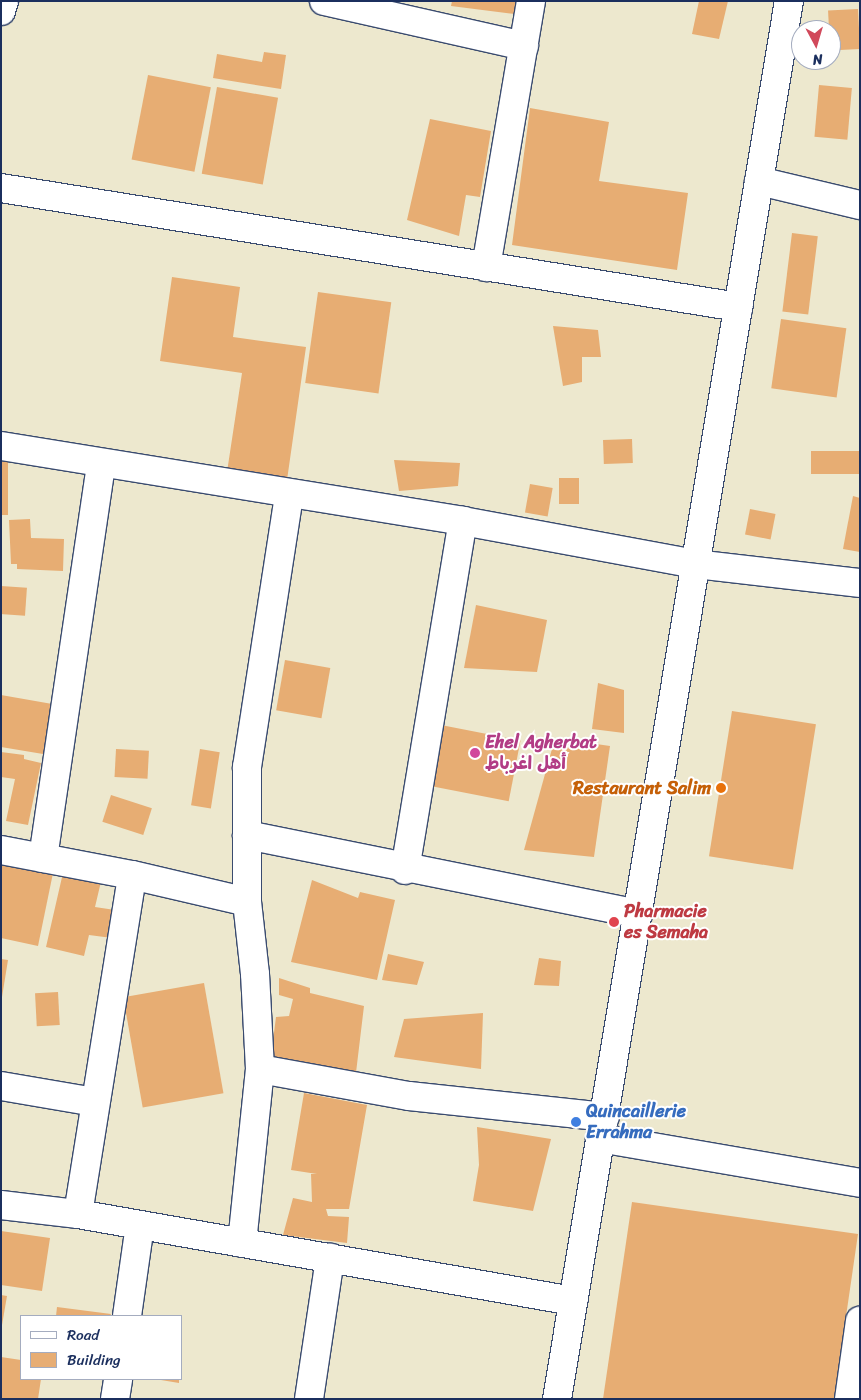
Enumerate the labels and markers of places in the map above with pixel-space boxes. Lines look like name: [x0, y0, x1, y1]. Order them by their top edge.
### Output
place label: Ehel Agherbat أهل اغرباط: [485, 732, 597, 774]
marker: Ehel Agherbat أهل اغرباط: [469, 747, 481, 759]
place label: Restaurant Salim: [573, 777, 711, 799]
marker: Restaurant Salim: [715, 782, 727, 794]
place label: Pharmacie es Semaha: [624, 901, 708, 944]
marker: Pharmacie es Semaha: [608, 916, 620, 928]
place label: Quincaillerie Errahma: [586, 1101, 686, 1144]
marker: Quincaillerie Errahma: [570, 1116, 582, 1128]

